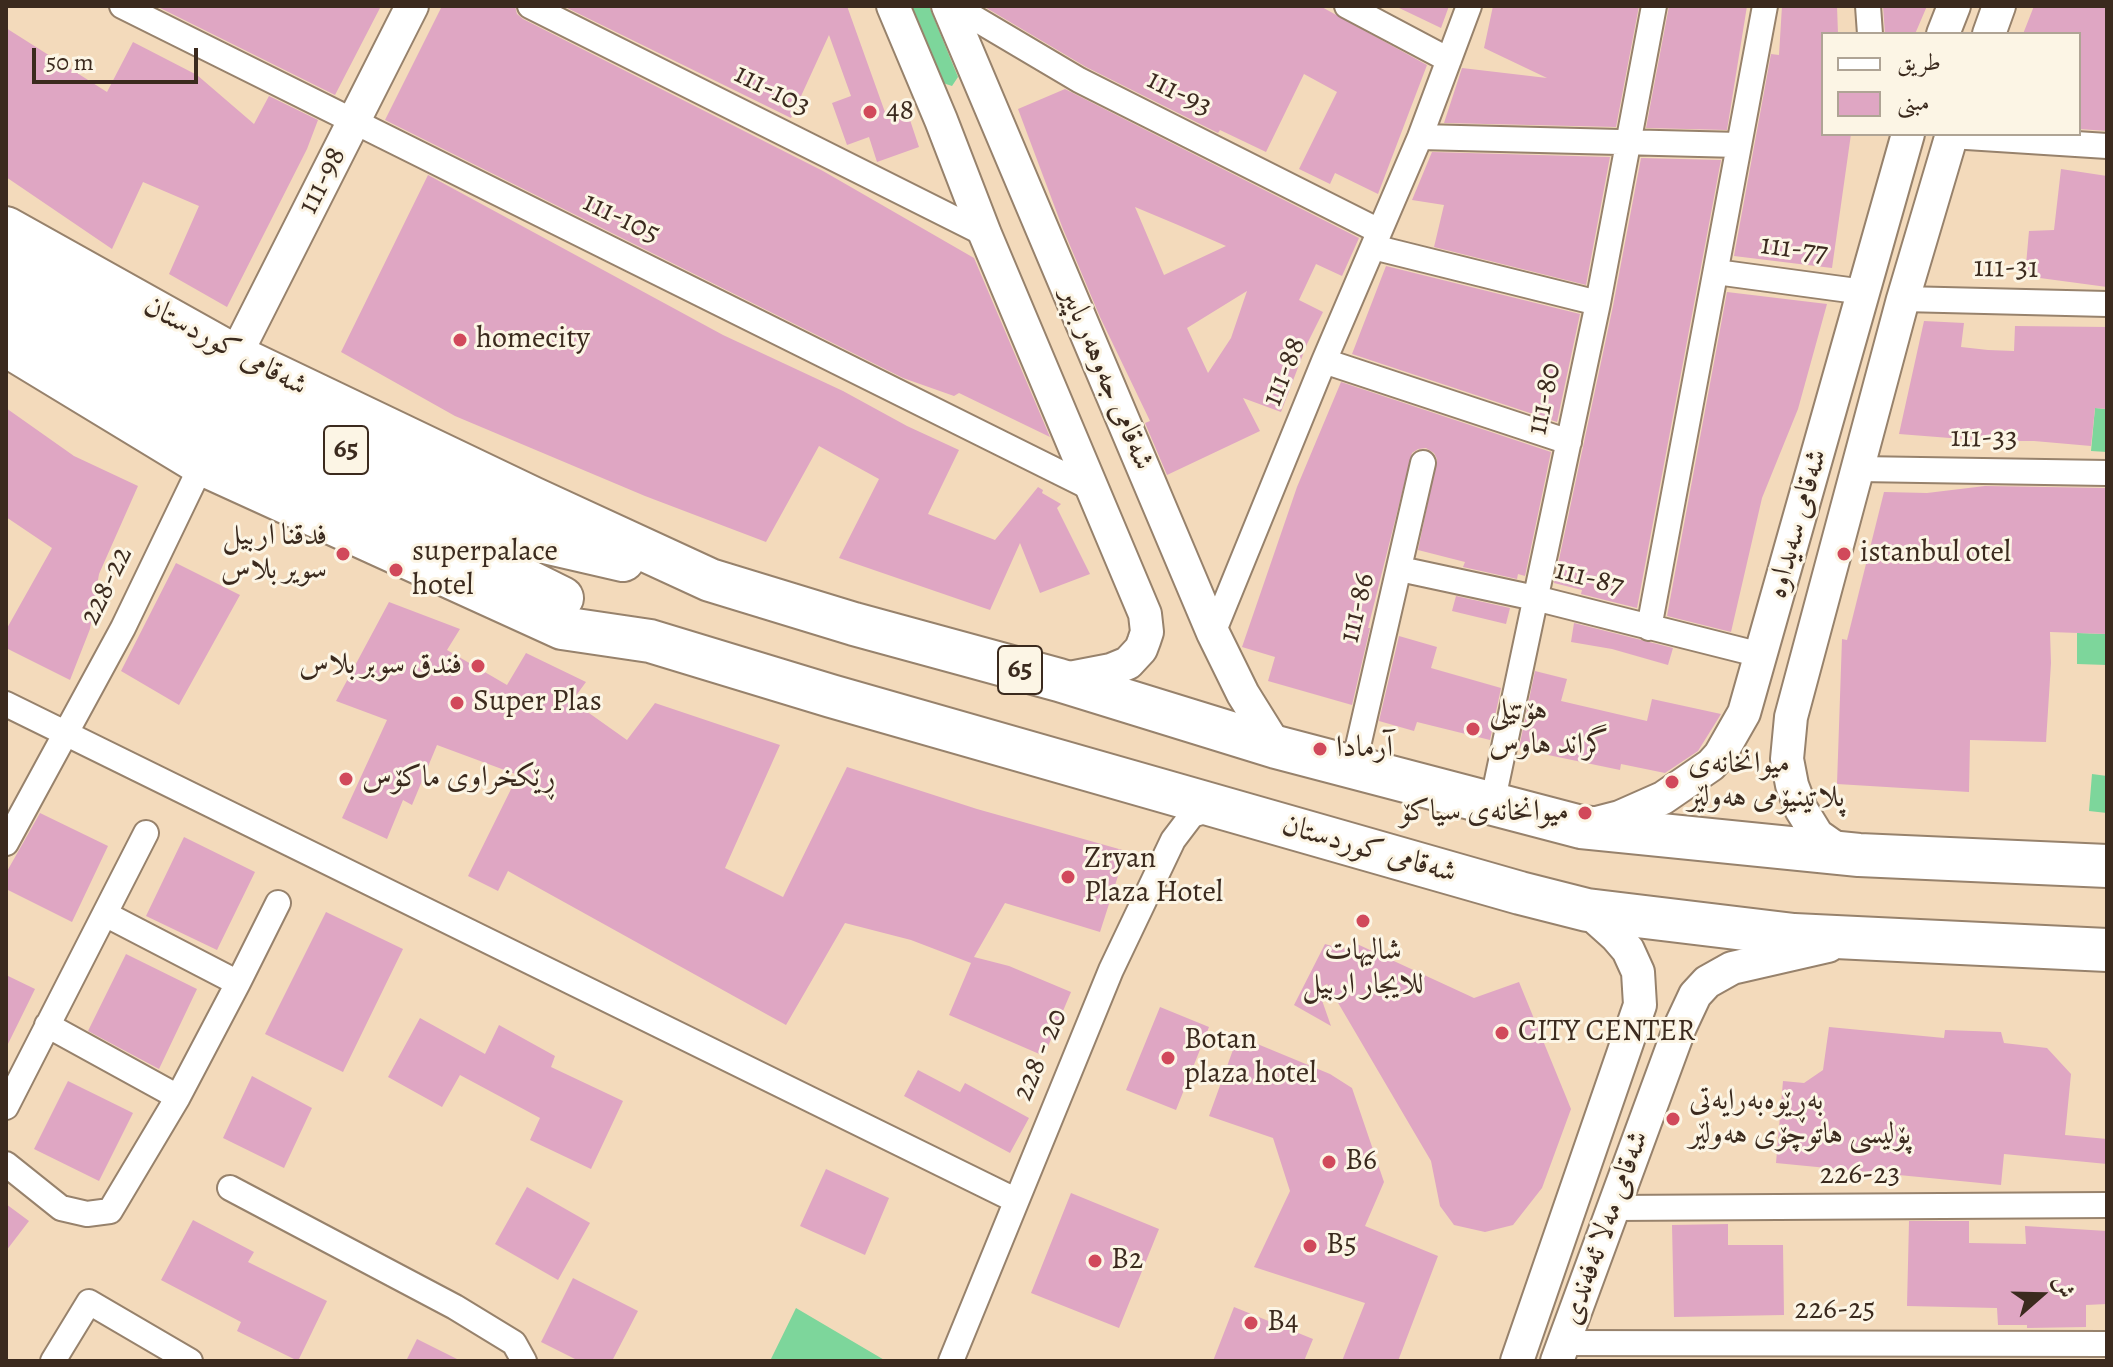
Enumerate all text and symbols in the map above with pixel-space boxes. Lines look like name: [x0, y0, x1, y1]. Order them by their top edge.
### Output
scale bar: [36, 32, 202, 82]
legend: [1821, 32, 2081, 136]
text: 50 m: [46, 46, 94, 78]
text: طريق: [1897, 46, 1941, 78]
street label: 111-103: [728, 57, 816, 125]
street label: 111-93: [1140, 62, 1218, 126]
text: مبنى: [1897, 86, 1930, 118]
place label: 48: [886, 94, 914, 130]
marker: 48: [861, 103, 879, 121]
street label: 111-98: [291, 141, 355, 221]
street label: 111-105: [577, 185, 665, 253]
street label: 111-77: [1758, 227, 1830, 273]
street label: 111-31: [1973, 250, 2039, 288]
street label: شەقامی جەوهەر باپیر: [1051, 282, 1161, 476]
street label: شەقامی کوردستان: [137, 289, 313, 405]
place label: homecity: [476, 322, 590, 358]
marker: homecity: [451, 331, 469, 349]
street label: 111-88: [1255, 332, 1315, 412]
street label: 111-80: [1520, 360, 1570, 438]
street label: 111-33: [1950, 420, 2018, 458]
road number: 65: [324, 426, 368, 474]
street label: شەقامی سەیداوە: [1760, 445, 1836, 603]
place label: فدقنا اربيل سوير بلاس: [221, 519, 327, 590]
place label: superpalace hotel: [412, 535, 558, 606]
place label: istanbul otel: [1860, 536, 2011, 572]
street label: 228-22: [73, 541, 141, 631]
marker: فدقنا اربيل سوير بلاس: [334, 545, 352, 563]
marker: istanbul otel: [1835, 545, 1853, 563]
street label: 111-87: [1551, 553, 1627, 605]
marker: superpalace hotel: [387, 561, 405, 579]
street label: 111-86: [1332, 569, 1384, 647]
road number: 65: [998, 646, 1042, 694]
place label: فندق سوبر بلاس: [299, 648, 462, 684]
marker: فندق سوبر بلاس: [469, 657, 487, 675]
place label: Super Plas: [473, 685, 602, 721]
marker: Super Plas: [448, 694, 466, 712]
place label: هۆتێلی گراند هاوس: [1489, 694, 1608, 764]
marker: هۆتێلی گراند هاوس: [1464, 720, 1482, 738]
place label: آرمادا: [1336, 731, 1393, 767]
marker: آرمادا: [1311, 740, 1329, 758]
place label: میوانخانەی پلاتینیۆمی هەولێر: [1688, 747, 1845, 818]
place label: ڕێکخراوی ماکۆس: [362, 761, 555, 797]
marker: ڕێکخراوی ماکۆس: [337, 770, 355, 788]
marker: میوانخانەی پلاتینیۆمی هەولێر: [1663, 773, 1681, 791]
place label: میوانخانەی سیاکۆ: [1400, 795, 1569, 831]
marker: میوانخانەی سیاکۆ: [1576, 804, 1594, 822]
street label: شەقامی کوردستان: [1278, 808, 1460, 892]
place label: Zryan Plaza Hotel: [1084, 842, 1223, 912]
marker: Zryan Plaza Hotel: [1059, 868, 1077, 886]
marker: شاليهات للايجار اربيل: [1354, 912, 1372, 930]
place label: شاليهات للايجار اربيل: [1302, 934, 1424, 1004]
street label: 228 - 20: [1006, 1004, 1076, 1106]
place label: CITY CENTER: [1518, 1015, 1695, 1051]
place label: Botan plaza hotel: [1184, 1023, 1316, 1094]
marker: CITY CENTER: [1493, 1024, 1511, 1042]
marker: Botan plaza hotel: [1159, 1049, 1177, 1067]
place label: بەڕێوەبەرایەتی پۆلیسی هاتوچۆی هەولێر: [1689, 1084, 1911, 1154]
marker: بەڕێوەبەرایەتی پۆلیسی هاتوچۆی هەولێر: [1664, 1110, 1682, 1128]
street label: شەقامی مەلا ئەفەندی: [1554, 1126, 1658, 1330]
place label: B6: [1345, 1144, 1377, 1180]
marker: B6: [1320, 1153, 1338, 1171]
street label: 226-23: [1820, 1158, 1900, 1194]
place label: B5: [1326, 1228, 1357, 1264]
marker: B5: [1301, 1237, 1319, 1255]
place label: B2: [1111, 1243, 1143, 1279]
marker: B2: [1086, 1252, 1104, 1270]
north arrow: [2001, 1255, 2081, 1335]
text: ش: [2046, 1271, 2081, 1302]
street label: 226-25: [1795, 1293, 1875, 1329]
place label: B4: [1267, 1305, 1298, 1341]
marker: B4: [1242, 1314, 1260, 1332]

